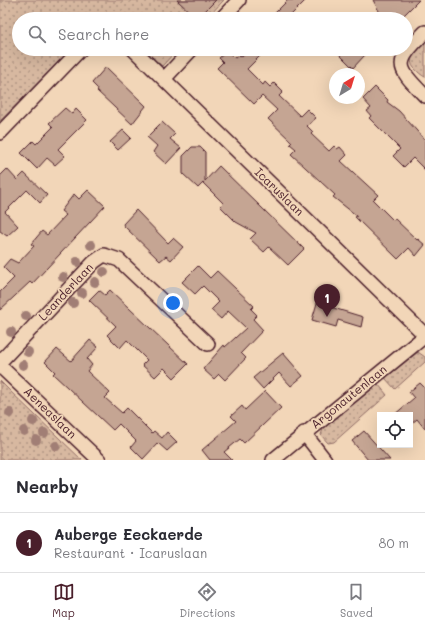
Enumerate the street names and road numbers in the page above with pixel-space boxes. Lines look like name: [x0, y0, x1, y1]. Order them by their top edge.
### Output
street label: Icaruslaan: [252, 164, 308, 219]
street label: Leanderlaan: [34, 259, 96, 324]
street label: Argonautenlaan: [307, 361, 390, 432]
street label: Aeneaslaan: [21, 383, 81, 442]

